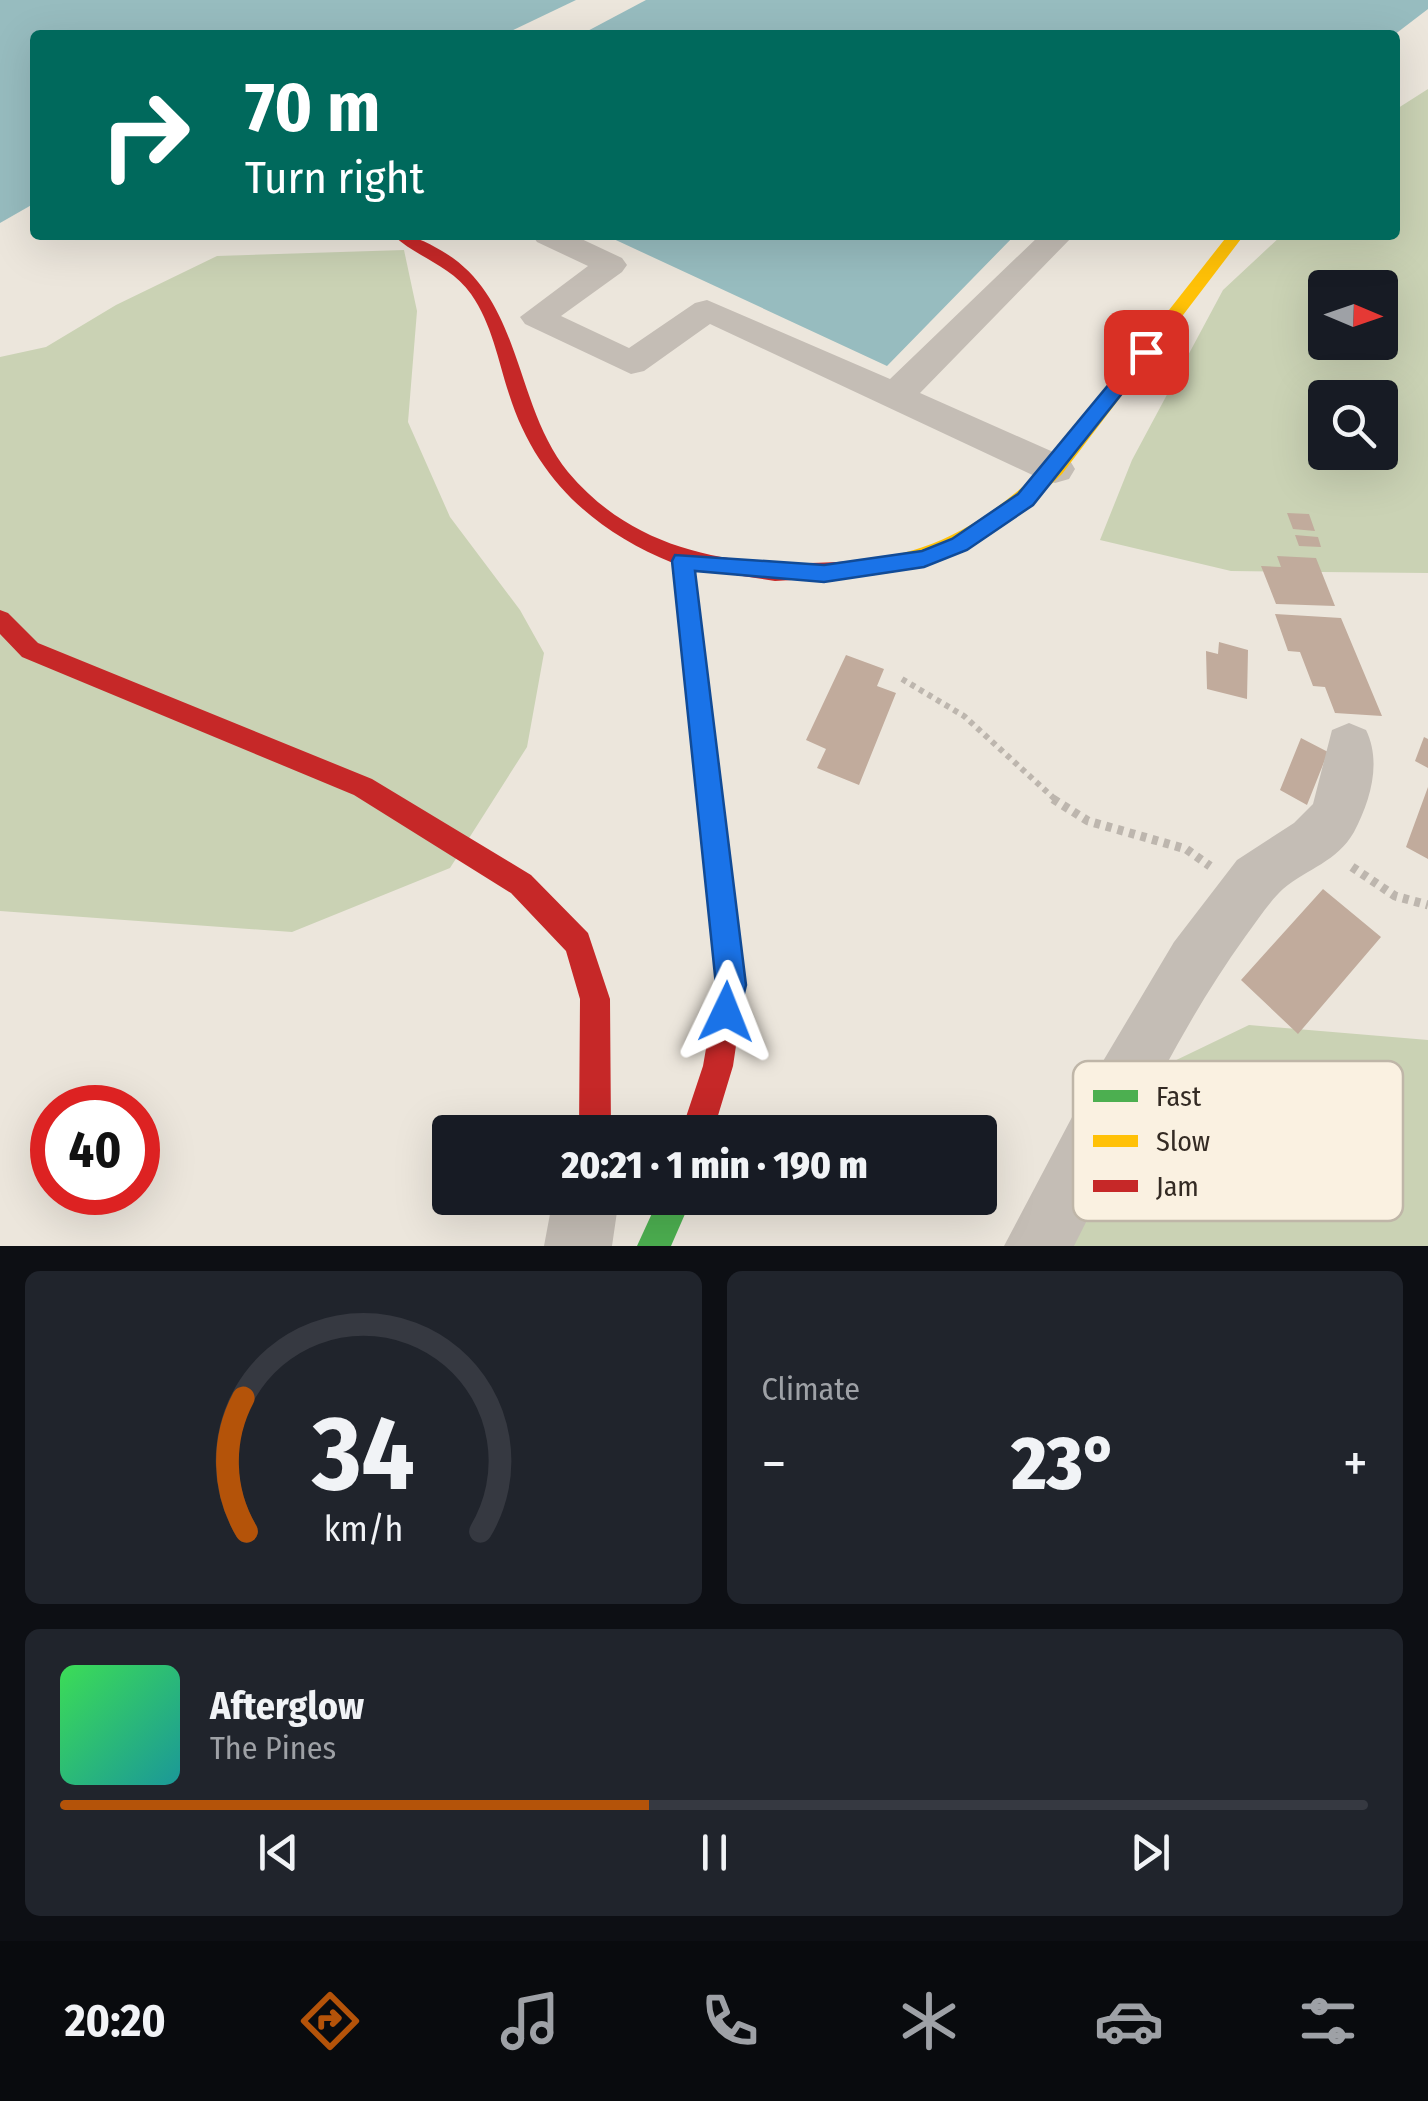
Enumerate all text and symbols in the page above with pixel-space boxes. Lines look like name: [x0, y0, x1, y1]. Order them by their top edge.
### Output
text: 70 m: [245, 66, 380, 150]
icon: right: [80, 70, 210, 200]
text: Turn right: [245, 151, 424, 205]
north arrow: [1308, 270, 1398, 360]
map controls: [1308, 270, 1398, 470]
pin: [1104, 310, 1189, 395]
icon: arrive: [1119, 325, 1174, 380]
button: search: [1308, 380, 1398, 470]
position arrow: [674, 960, 778, 1064]
legend: [1073, 1061, 1403, 1221]
text: Fast: [1156, 1080, 1202, 1113]
speed limit sign: 40: [30, 1085, 160, 1215]
text: Slow: [1156, 1125, 1210, 1158]
text: 20:21 · 1 min · 190 m: [561, 1142, 868, 1188]
text: Jam: [1156, 1170, 1199, 1203]
text: Climate: [762, 1370, 860, 1408]
text: 34: [311, 1392, 414, 1517]
text: 23°: [1012, 1419, 1118, 1509]
text: −: [762, 1431, 786, 1497]
text: +: [1343, 1431, 1368, 1497]
text: km/h: [323, 1508, 403, 1550]
text: Afterglow: [210, 1683, 364, 1729]
text: The Pines: [210, 1729, 336, 1767]
icon: previous: [251, 1825, 306, 1880]
icon: pause: [687, 1825, 742, 1880]
icon: next: [1123, 1825, 1178, 1880]
icon: directions: [295, 1986, 365, 2056]
icon: music: [495, 1986, 565, 2056]
icon: phone: [695, 1986, 765, 2056]
icon: climate: [894, 1986, 964, 2056]
icon: car: [1094, 1986, 1164, 2056]
icon: filters: [1293, 1986, 1363, 2056]
text: 20:20: [65, 1994, 166, 2048]

